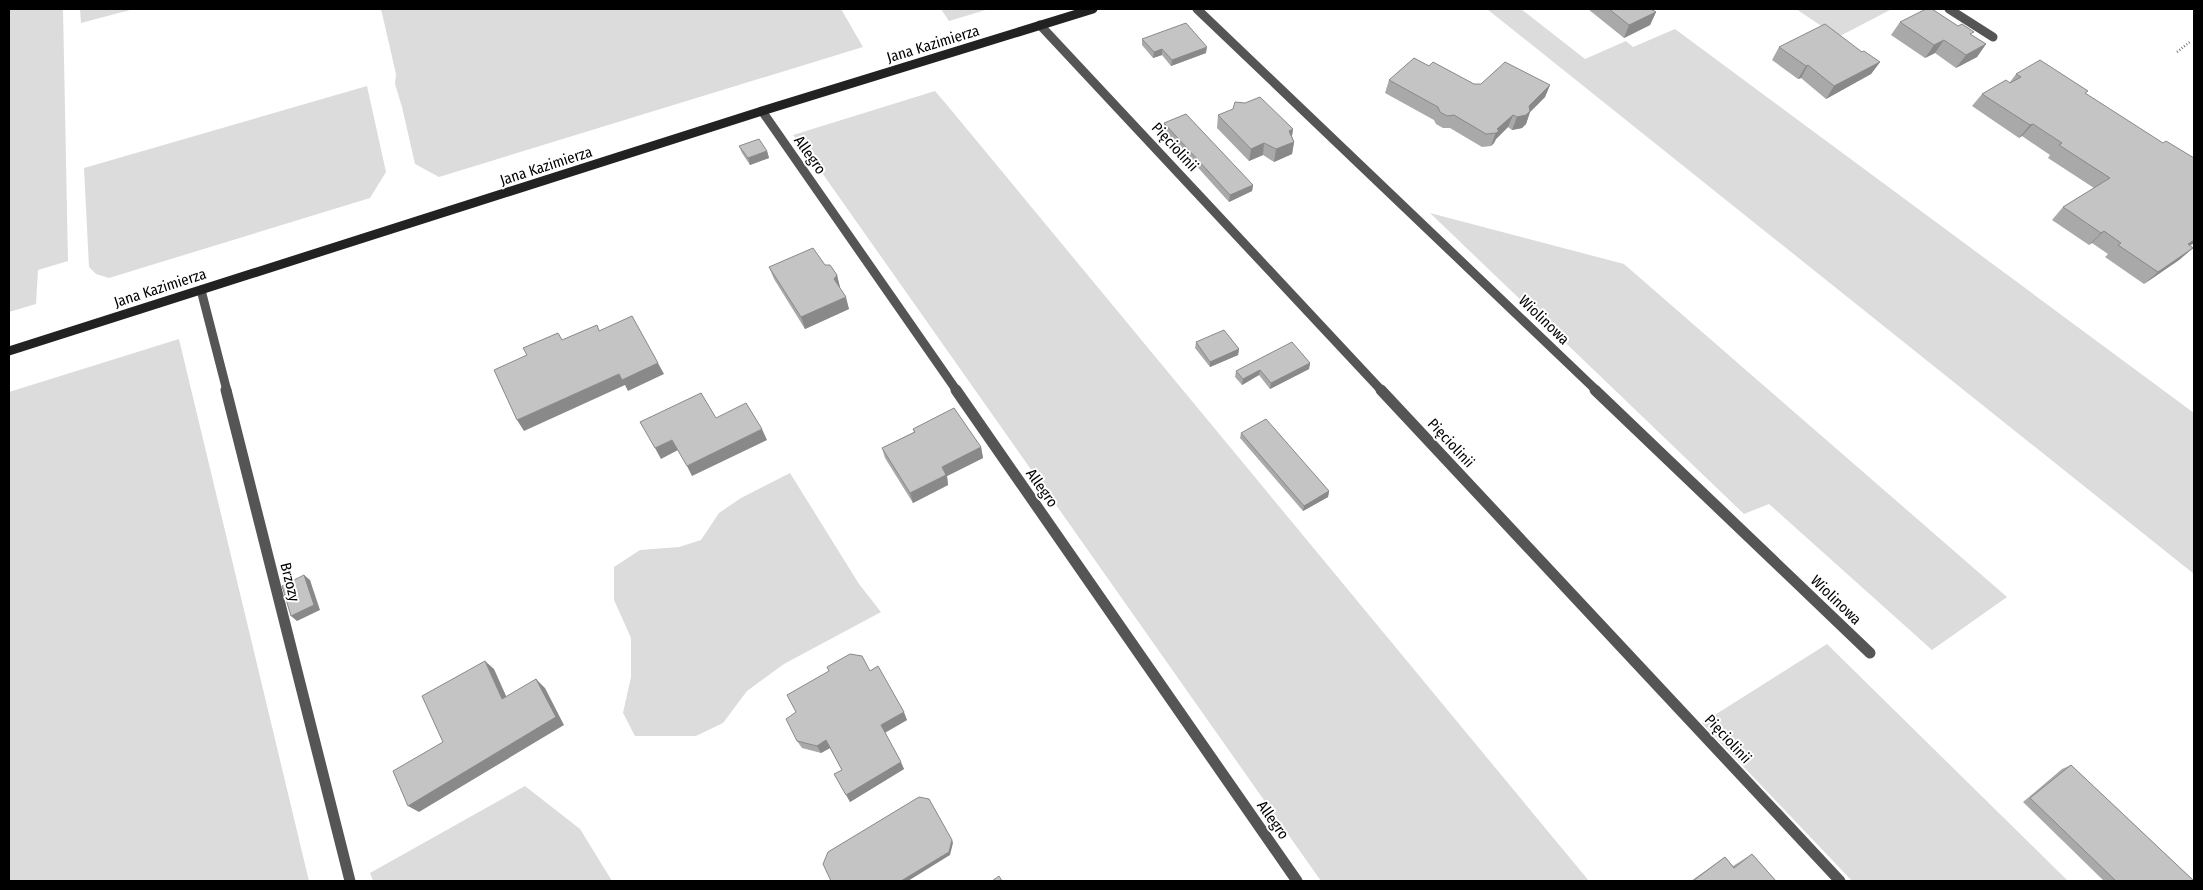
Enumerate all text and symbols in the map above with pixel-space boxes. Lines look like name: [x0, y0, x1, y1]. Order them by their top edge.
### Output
street label: Jana Kazimierza: [884, 21, 982, 67]
street label: Pięciolinii: [1148, 119, 1202, 175]
street label: Allegro: [790, 132, 830, 178]
street label: Jana Kazimierza: [498, 143, 594, 189]
street label: Jana Kazimierza: [112, 265, 208, 311]
street label: Wiolinowa: [1515, 291, 1573, 349]
street label: Pięciolinii: [1424, 415, 1478, 471]
street label: Allegro: [1022, 465, 1062, 511]
street label: Brzozy: [276, 561, 304, 604]
street label: Wiolinowa: [1807, 571, 1865, 629]
street label: Pięciolinii: [1701, 711, 1755, 767]
street label: Allegro: [1253, 797, 1293, 843]

